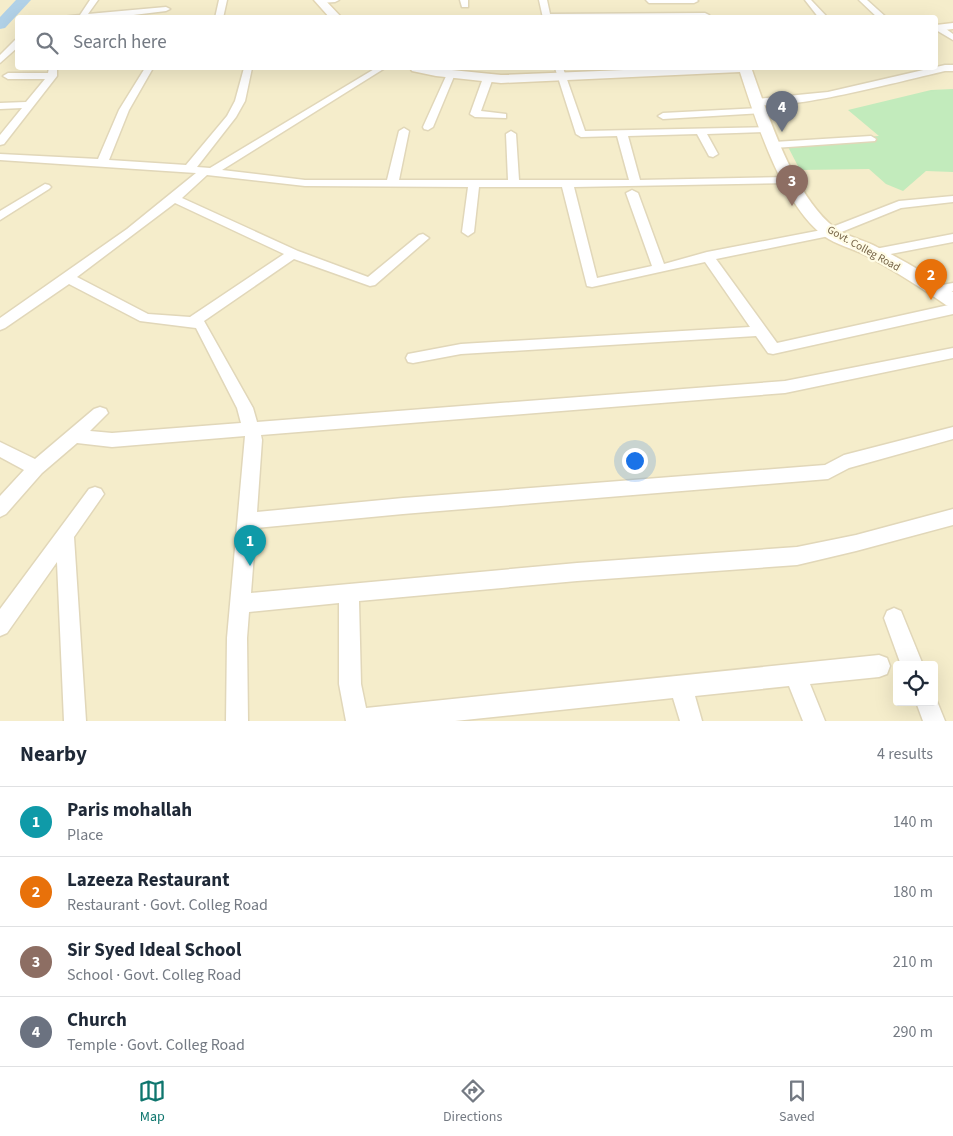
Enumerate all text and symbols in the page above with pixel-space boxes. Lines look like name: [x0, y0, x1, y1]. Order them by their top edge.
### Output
search box: [15, 15, 938, 70]
icon: search: [33, 29, 61, 57]
text: Search here: [73, 29, 167, 56]
pin: 4: [766, 91, 798, 132]
pin: 3: [776, 165, 808, 206]
street label: Govt. Colleg Road: [825, 222, 903, 275]
pin: 2: [915, 259, 947, 300]
your location: [622, 448, 648, 474]
pin: 1: [234, 525, 266, 566]
map controls: [893, 661, 938, 706]
button: locate: [893, 661, 938, 706]
text: Nearby: [20, 739, 87, 769]
text: 4 results: [877, 743, 933, 765]
text: Paris mohallah: [67, 797, 192, 824]
text: 1: [32, 811, 40, 833]
text: 140 m: [893, 811, 933, 833]
text: Place: [67, 824, 103, 846]
text: Lazeeza Restaurant: [67, 867, 229, 894]
text: 2: [32, 881, 40, 903]
text: 180 m: [893, 881, 933, 903]
text: Restaurant · Govt. Colleg Road: [67, 894, 268, 916]
text: Sir Syed Ideal School: [67, 937, 241, 964]
text: 3: [32, 951, 40, 973]
text: 210 m: [893, 951, 933, 973]
text: School · Govt. Colleg Road: [67, 964, 241, 986]
text: Church: [67, 1007, 127, 1034]
text: 4: [32, 1021, 40, 1043]
text: 290 m: [893, 1021, 933, 1043]
text: Temple · Govt. Colleg Road: [67, 1034, 245, 1056]
tab: Map: [138, 1077, 166, 1127]
tab: Directions: [443, 1077, 502, 1127]
tab: Saved: [779, 1077, 815, 1127]

